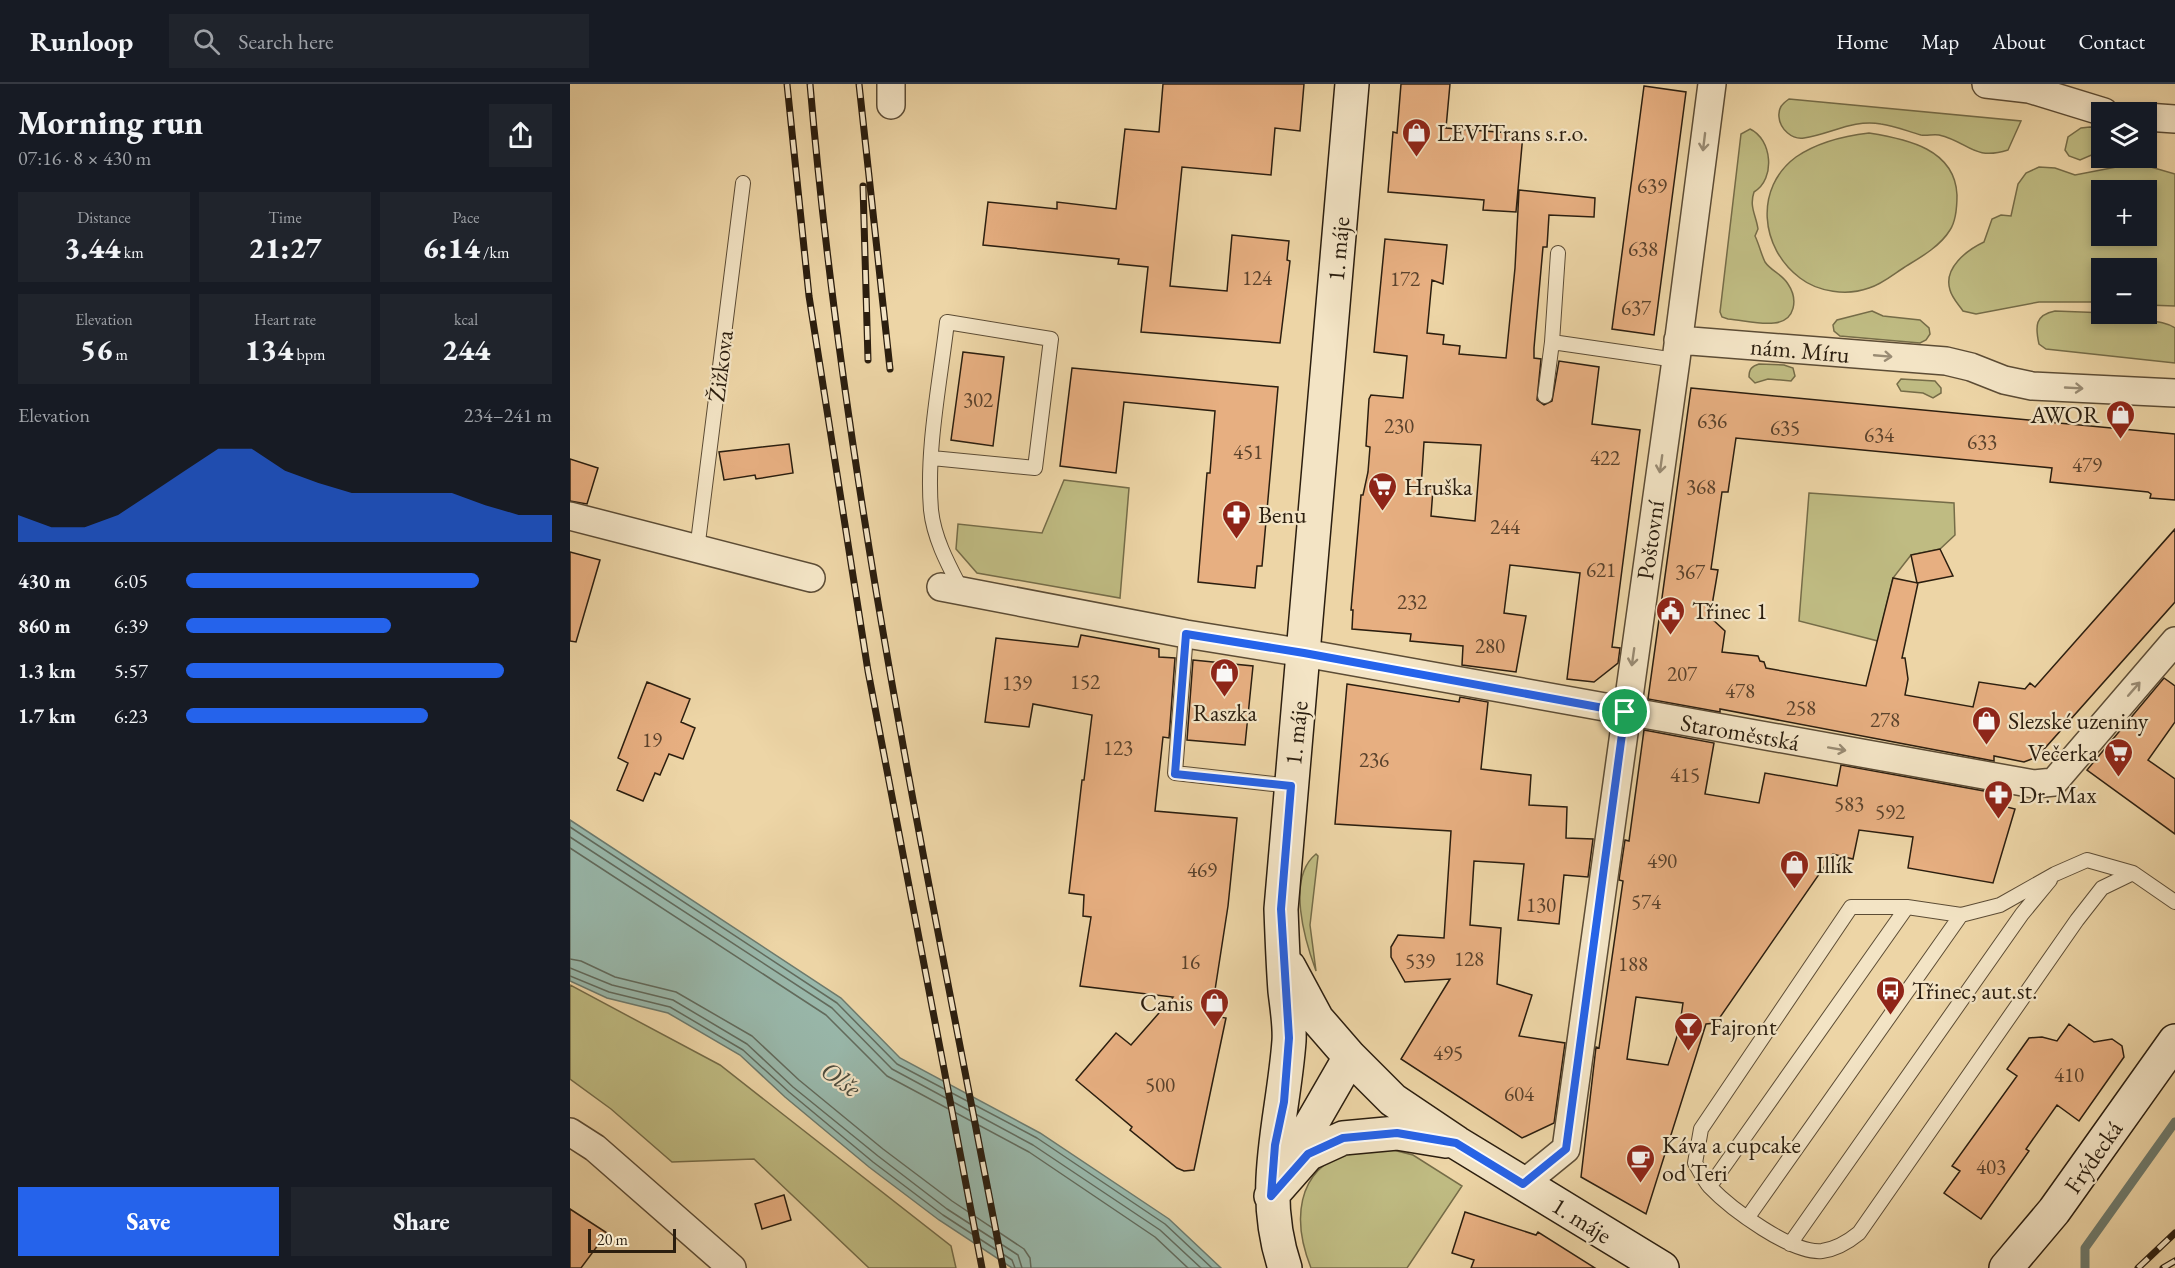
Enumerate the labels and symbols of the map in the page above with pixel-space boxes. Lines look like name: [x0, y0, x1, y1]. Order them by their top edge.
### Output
shop icon: LEVITrans s.r.o.: [1400, 116, 1432, 158]
place label: LEVITrans s.r.o.: [1437, 117, 1588, 148]
one-way arrow: [1698, 132, 1709, 151]
house number: 639: [1637, 172, 1667, 199]
street label: 1. máje: [1320, 215, 1356, 283]
house number: 638: [1628, 235, 1658, 262]
house number: 124: [1242, 264, 1273, 291]
house number: 172: [1390, 265, 1420, 292]
house number: 637: [1621, 294, 1652, 321]
street label: Žižkova: [700, 328, 740, 404]
street label: nám. Míru: [1749, 330, 1851, 370]
one-way arrow: [1872, 351, 1892, 362]
one-way arrow: [2063, 383, 2083, 394]
house number: 302: [963, 386, 993, 413]
shop icon: AWOR: [2105, 398, 2137, 440]
place label: AWOR: [2029, 399, 2101, 430]
house number: 636: [1697, 407, 1727, 434]
house number: 230: [1384, 412, 1414, 439]
house number: 635: [1770, 414, 1800, 441]
house number: 634: [1864, 421, 1895, 448]
house number: 633: [1967, 428, 1997, 455]
house number: 451: [1233, 438, 1263, 465]
house number: 422: [1590, 444, 1620, 471]
house number: 479: [2072, 451, 2102, 478]
one-way arrow: [1655, 454, 1666, 473]
supermarket icon: Hruška: [1367, 470, 1399, 512]
place label: Hruška: [1404, 471, 1473, 502]
house number: 368: [1686, 473, 1716, 500]
pharmacy icon: Benu: [1221, 498, 1253, 540]
street label: Poštovní: [1629, 498, 1671, 582]
place label: Benu: [1258, 499, 1307, 530]
house number: 244: [1490, 513, 1521, 540]
house number: 621: [1586, 556, 1616, 583]
house number: 367: [1675, 558, 1706, 585]
house number: 232: [1397, 588, 1427, 615]
public building icon: Třinec 1: [1655, 594, 1687, 636]
place label: Třinec 1: [1692, 595, 1767, 626]
house number: 280: [1475, 632, 1505, 659]
one-way arrow: [1628, 647, 1639, 666]
shop icon: Raszka: [1209, 656, 1241, 698]
house number: 207: [1667, 660, 1698, 687]
house number: 152: [1070, 668, 1100, 695]
house number: 139: [1002, 669, 1032, 696]
house number: 478: [1725, 677, 1755, 704]
one-way arrow: [2127, 682, 2141, 697]
pin: [1599, 686, 1650, 737]
house number: 258: [1786, 694, 1816, 721]
place label: Raszka: [1193, 697, 1258, 728]
street label: 1. máje: [1277, 699, 1315, 767]
shop icon: Slezské uzeniny: [1971, 704, 2003, 746]
place label: Slezské uzeniny: [2008, 705, 2149, 736]
street label: Staroměstská: [1678, 706, 1802, 758]
house number: 278: [1870, 706, 1900, 733]
house number: 19: [642, 726, 662, 753]
house number: 123: [1103, 734, 1133, 761]
supermarket icon: Večerka: [2103, 736, 2135, 778]
place label: Večerka: [2028, 737, 2098, 768]
one-way arrow: [1826, 744, 1846, 755]
house number: 236: [1359, 746, 1389, 773]
house number: 415: [1670, 761, 1700, 788]
pharmacy icon: Dr. Max: [1982, 778, 2014, 820]
place label: Dr. Max: [2019, 779, 2097, 810]
house number: 583: [1834, 790, 1864, 817]
house number: 592: [1875, 798, 1905, 825]
house number: 490: [1647, 847, 1677, 874]
shop icon: Illík: [1779, 848, 1811, 890]
place label: Illík: [1816, 849, 1854, 880]
house number: 469: [1187, 856, 1217, 883]
house number: 574: [1631, 888, 1662, 915]
house number: 130: [1526, 891, 1556, 918]
house number: 128: [1454, 945, 1484, 972]
house number: 539: [1405, 947, 1435, 974]
house number: 16: [1180, 948, 1200, 975]
house number: 188: [1618, 950, 1648, 977]
bus stop icon: Třinec, aut.st.: [1875, 974, 1907, 1016]
place label: Třinec, aut.st.: [1912, 975, 2038, 1006]
shop icon: Canis: [1198, 986, 1230, 1028]
place label: Canis: [1140, 987, 1193, 1018]
bar icon: Fajront: [1673, 1010, 1705, 1052]
place label: Fajront: [1710, 1011, 1777, 1042]
house number: 495: [1433, 1039, 1463, 1066]
water label: Olše: [814, 1053, 869, 1106]
house number: 410: [2054, 1061, 2084, 1088]
house number: 500: [1145, 1071, 1175, 1098]
house number: 604: [1504, 1080, 1535, 1107]
street label: Frýdecká: [2057, 1114, 2129, 1200]
place label: Káva a cupcake od Teri: [1662, 1129, 1801, 1188]
cafe icon: Káva a cupcake od Teri: [1625, 1142, 1657, 1184]
house number: 403: [1976, 1153, 2006, 1180]
street label: 1. máje: [1546, 1190, 1618, 1250]
scale bar: [588, 1226, 676, 1254]

